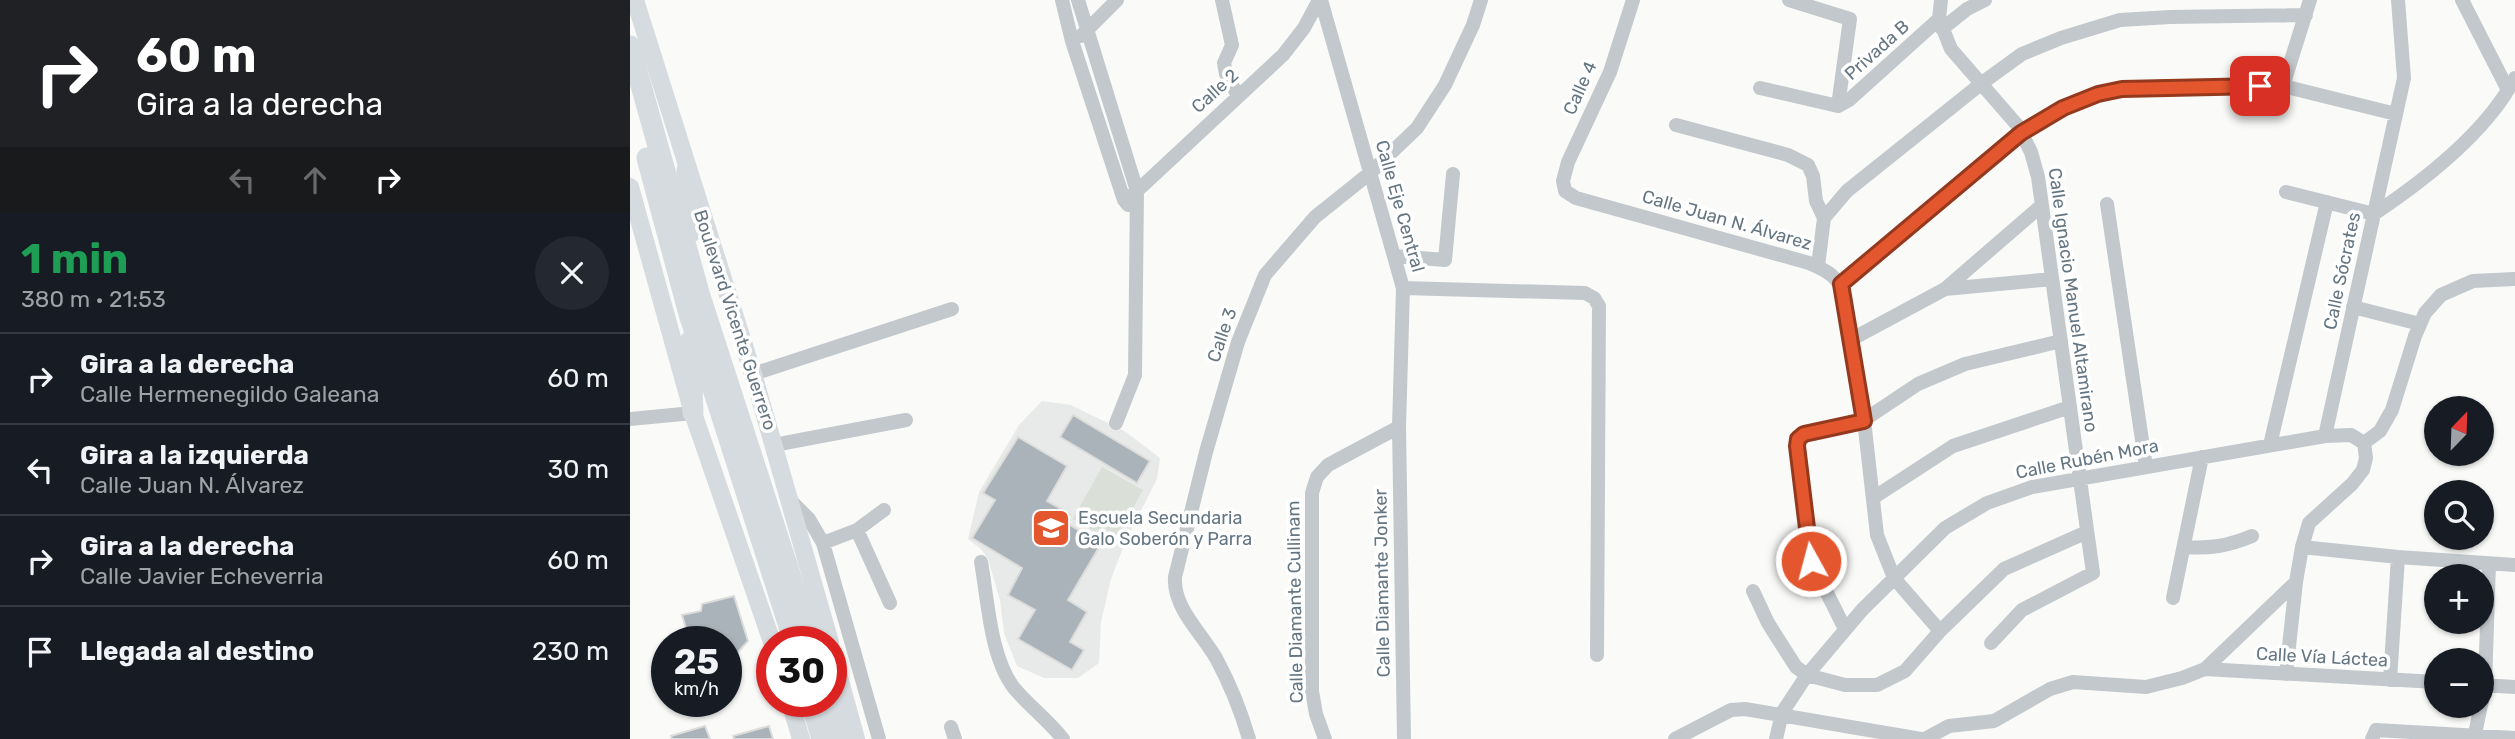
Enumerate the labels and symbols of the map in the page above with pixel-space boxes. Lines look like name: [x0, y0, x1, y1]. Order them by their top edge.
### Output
street label: Privada B: [1840, 15, 1914, 85]
pin: [2230, 56, 2290, 116]
street label: Calle 4: [1558, 58, 1602, 118]
street label: Calle 2: [1187, 64, 1243, 118]
street label: Calle Eje Central: [1371, 137, 1429, 275]
street label: Calle Ignacio Manuel Altamirano: [2044, 166, 2102, 434]
street label: Calle Juan N. Álvarez: [1640, 185, 1814, 255]
street label: Boulevard Vicente Guerrero: [689, 207, 781, 433]
street label: Calle Sócrates: [2319, 210, 2365, 332]
street label: Calle 3: [1202, 305, 1242, 365]
north arrow: [2424, 396, 2494, 466]
street label: Calle Rubén Mora: [2014, 434, 2160, 484]
street label: Calle Diamante Jonker: [1369, 488, 1395, 677]
street label: Calle Diamante Cullinam: [1282, 500, 1308, 704]
school or university icon: Escuela Secundaria Galo Soberón y Parra: [1030, 507, 1072, 549]
place label: Escuela Secundaria Galo Soberón y Parra: [1078, 507, 1252, 550]
position arrow: [1774, 524, 1848, 598]
speed limit sign: 30: [756, 626, 847, 717]
street label: Calle Vía Láctea: [2255, 643, 2389, 671]

